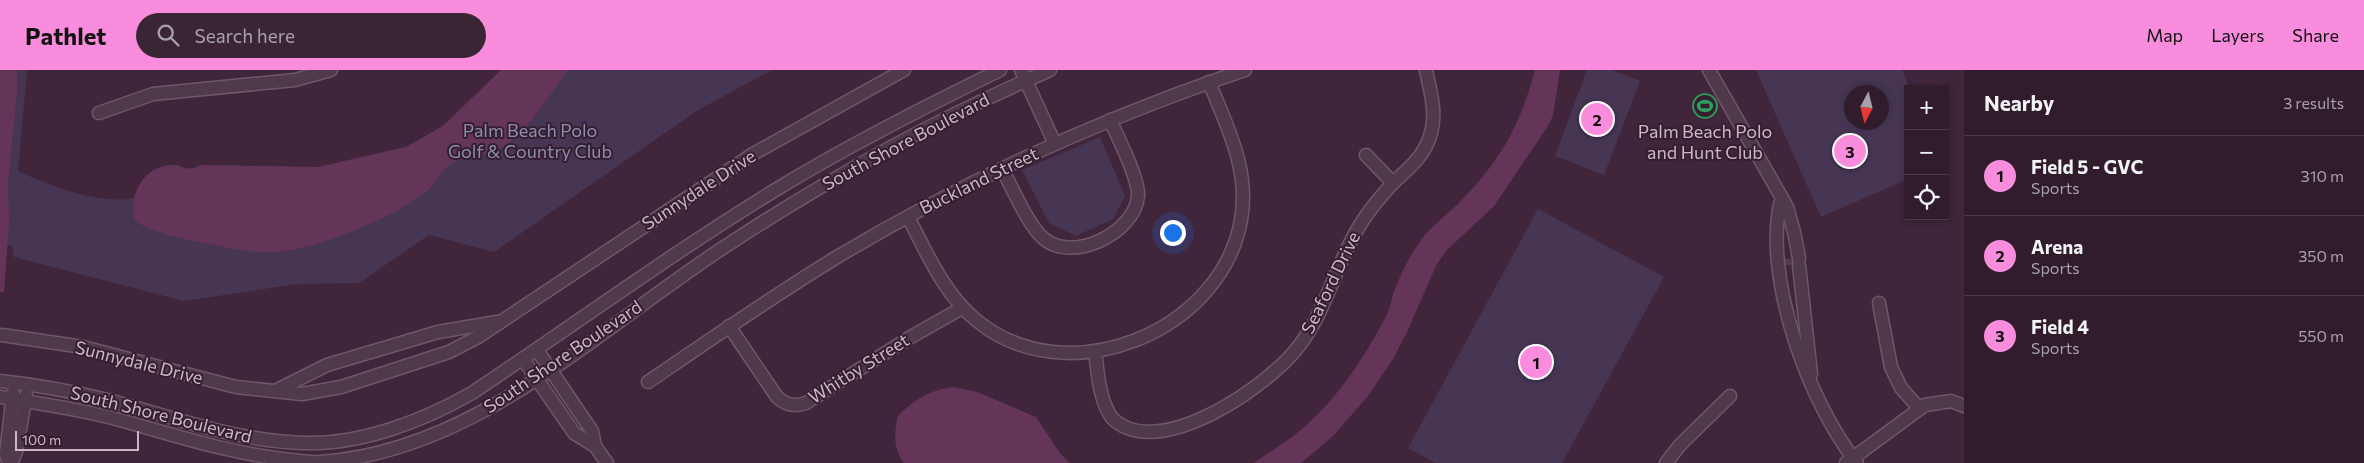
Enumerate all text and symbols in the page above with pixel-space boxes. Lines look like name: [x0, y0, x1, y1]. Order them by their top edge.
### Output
search box: [136, 13, 486, 58]
text: Pathlet: [25, 21, 106, 50]
icon: search: [154, 21, 182, 49]
text: Search here: [194, 24, 295, 47]
text: Map: [2146, 24, 2183, 46]
text: Layers: [2211, 24, 2264, 46]
text: Share: [2292, 24, 2339, 46]
north arrow: [1844, 85, 1889, 130]
map controls: [1904, 85, 1949, 220]
button: +: [1904, 85, 1949, 130]
street label: South Shore Boulevard: [818, 88, 993, 194]
text: Nearby: [1984, 90, 2054, 115]
sports icon: Palm Beach Polo and Hunt Club: [1692, 93, 1718, 119]
text: 3 results: [2283, 93, 2344, 112]
pin: 2: [1581, 100, 1613, 138]
park label: Palm Beach Polo Golf & Country Club: [448, 119, 612, 162]
place label: Palm Beach Polo and Hunt Club: [1638, 120, 1772, 163]
button: −: [1904, 130, 1949, 175]
pin: 3: [1834, 132, 1866, 170]
street label: Buckland Street: [916, 142, 1042, 218]
street label: Sunnydale Drive: [638, 144, 759, 234]
text: Field 5 - GVC: [2031, 155, 2143, 178]
text: 1: [1996, 166, 2004, 185]
text: 310 m: [2301, 166, 2344, 185]
button: locate: [1904, 175, 1949, 220]
text: Sports: [2031, 178, 2080, 197]
your location: [1160, 220, 1186, 246]
street label: Seaford Drive: [1296, 228, 1364, 337]
text: Arena: [2031, 235, 2083, 258]
text: 2: [1995, 246, 2005, 265]
text: 350 m: [2298, 246, 2344, 265]
text: Sports: [2031, 258, 2080, 277]
street label: South Shore Boulevard: [479, 295, 646, 417]
text: Field 4: [2031, 315, 2089, 338]
text: 3: [1995, 326, 2005, 345]
text: 550 m: [2298, 326, 2344, 345]
street label: Whitby Street: [804, 328, 913, 408]
street label: Sunnydale Drive: [73, 336, 205, 389]
text: Sports: [2031, 338, 2080, 357]
pin: 1: [1520, 343, 1552, 381]
street label: South Shore Boulevard: [68, 381, 254, 447]
scale bar: [15, 428, 139, 451]
text: 100 m: [22, 431, 61, 448]

